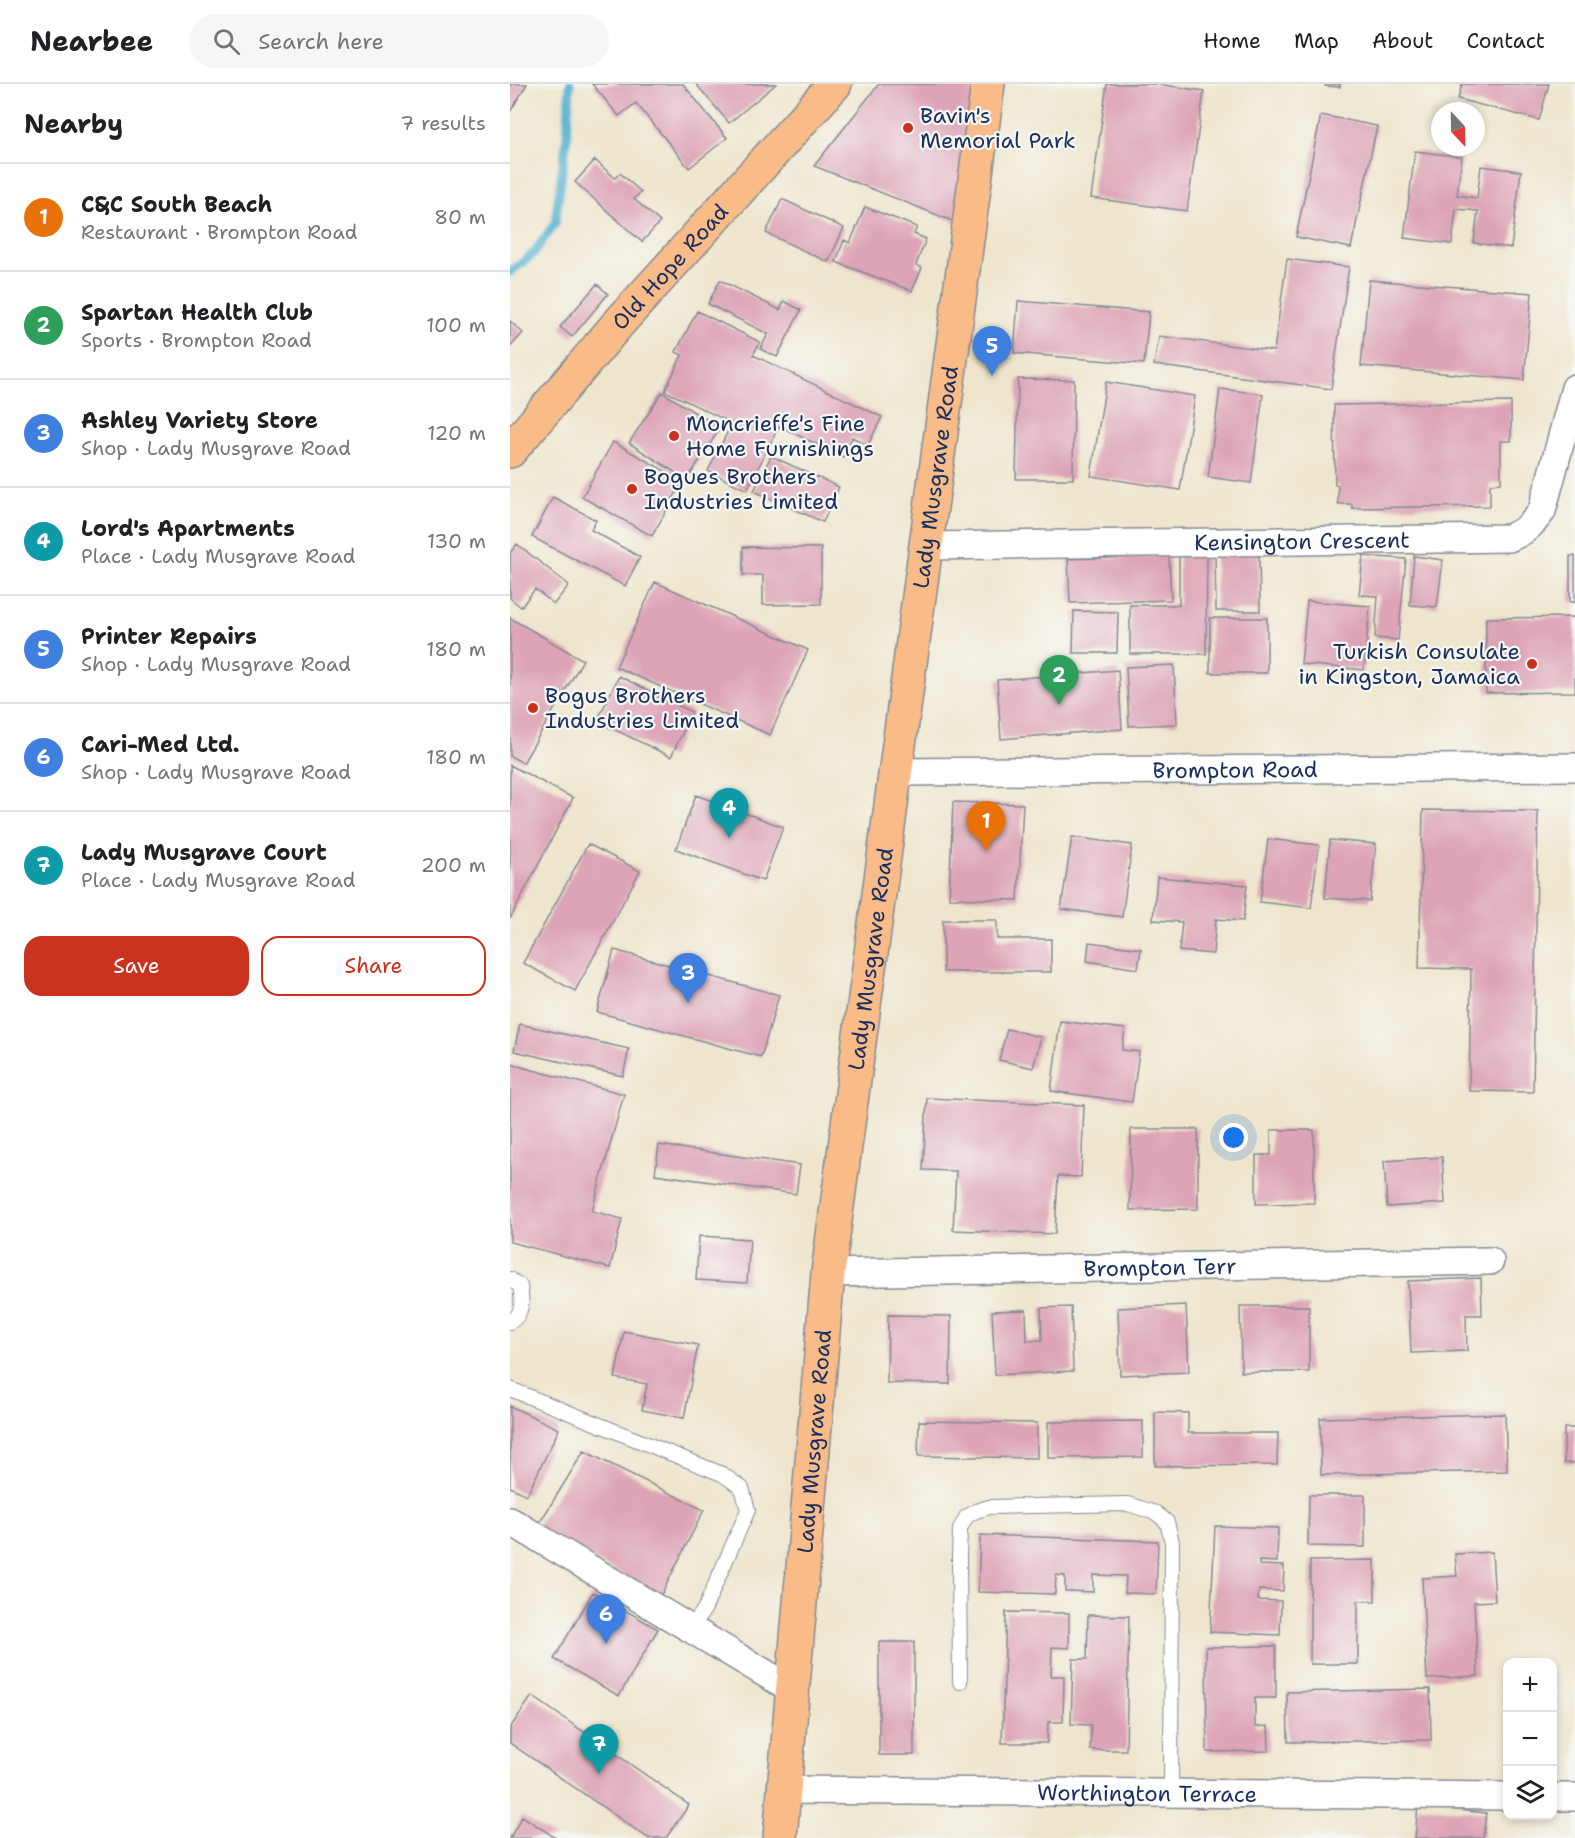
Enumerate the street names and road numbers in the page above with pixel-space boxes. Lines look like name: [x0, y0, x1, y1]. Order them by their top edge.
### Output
street label: Old Hope Road: [605, 198, 735, 336]
street label: Lady Musgrave Road: [906, 364, 965, 591]
street label: Kensington Crescent: [1194, 525, 1410, 557]
street label: Brompton Road: [1152, 755, 1318, 785]
street label: Lady Musgrave Road: [841, 846, 900, 1072]
street label: Brompton Terr: [1083, 1252, 1237, 1283]
street label: Lady Musgrave Road: [790, 1328, 838, 1555]
street label: Worthington Terrace: [1037, 1778, 1257, 1809]

